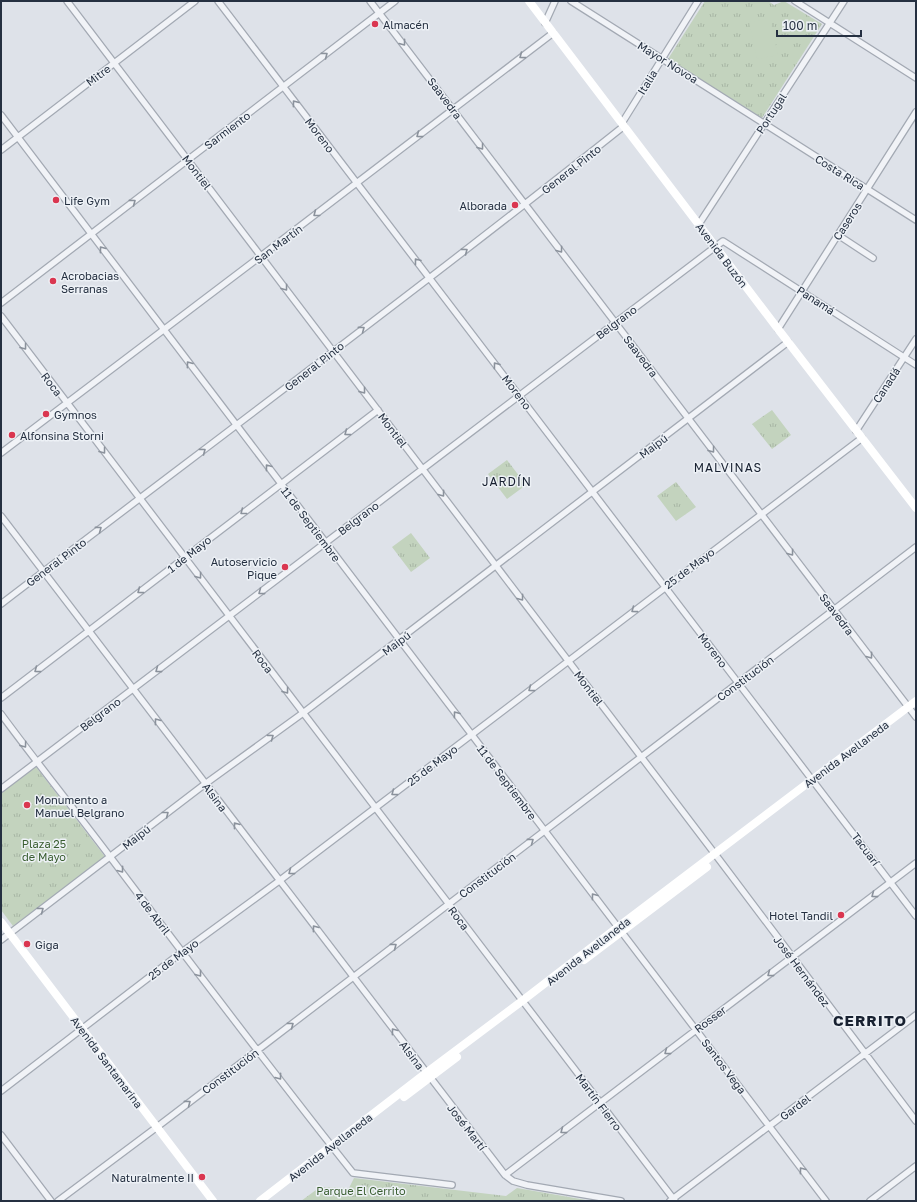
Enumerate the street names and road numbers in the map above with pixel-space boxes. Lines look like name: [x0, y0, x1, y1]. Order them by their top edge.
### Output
street label: Mayor Novoa: [635, 38, 701, 86]
street label: Mitre: [83, 62, 113, 88]
street label: Italia: [634, 67, 660, 97]
street label: Saavedra: [425, 75, 465, 121]
street label: Portugal: [753, 90, 789, 136]
street label: Sarmiento: [201, 108, 253, 152]
street label: Moreno: [303, 115, 337, 155]
street label: General Pinto: [539, 142, 604, 196]
street label: Montiel: [180, 152, 215, 192]
street label: Costa Rica: [813, 152, 867, 192]
street label: Caseros: [830, 199, 864, 242]
street label: Avenida Buzón: [693, 220, 751, 290]
street label: San Martín: [251, 222, 305, 266]
street label: Panamá: [795, 283, 837, 317]
street label: Belgrano: [593, 302, 639, 342]
street label: Saavedra: [621, 333, 661, 379]
street label: General Pinto: [282, 339, 347, 393]
street label: Canadá: [870, 365, 902, 405]
street label: Roca: [39, 370, 65, 398]
street label: Moreno: [500, 372, 534, 412]
street label: Montiel: [376, 410, 411, 450]
street label: Maipú: [636, 431, 670, 461]
street label: 11 de Septiembre: [279, 484, 343, 564]
street label: Belgrano: [335, 498, 381, 538]
street label: 1 de Mayo: [165, 533, 214, 575]
street label: General Pinto: [23, 535, 89, 589]
street label: 25 de Mayo: [661, 545, 717, 591]
street label: Saavedra: [817, 591, 857, 637]
street label: Maipú: [379, 628, 413, 658]
street label: Moreno: [696, 630, 730, 670]
street label: Roca: [250, 647, 276, 675]
street label: Constitución: [714, 653, 776, 703]
street label: Montiel: [572, 668, 607, 708]
street label: Belgrano: [77, 694, 123, 734]
street label: Avenida Avellaneda: [801, 718, 891, 790]
street label: 25 de Mayo: [404, 742, 460, 788]
street label: 11 de Septiembre: [475, 742, 539, 822]
street label: Alsina: [200, 780, 230, 814]
street label: Maipú: [119, 822, 153, 852]
street label: Tacuarí: [849, 830, 883, 869]
street label: Constitución: [456, 850, 518, 900]
street label: 4 de Abril: [133, 889, 174, 937]
street label: Roca: [446, 904, 472, 932]
street label: Avenida Avellaneda: [543, 914, 633, 988]
street label: José Hernández: [771, 933, 833, 1009]
street label: 25 de Mayo: [145, 936, 201, 982]
street label: Rosser: [692, 1002, 729, 1035]
street label: Avenida Santamarina: [68, 1014, 146, 1110]
street label: Santos Vega: [699, 1036, 749, 1096]
street label: Alsina: [397, 1038, 427, 1072]
street label: Constitución: [199, 1046, 261, 1096]
street label: Martín Fierro: [573, 1071, 625, 1133]
street label: Gardel: [777, 1091, 813, 1123]
street label: José Martí: [445, 1101, 490, 1154]
street label: Avenida Avellaneda: [285, 1110, 375, 1184]

